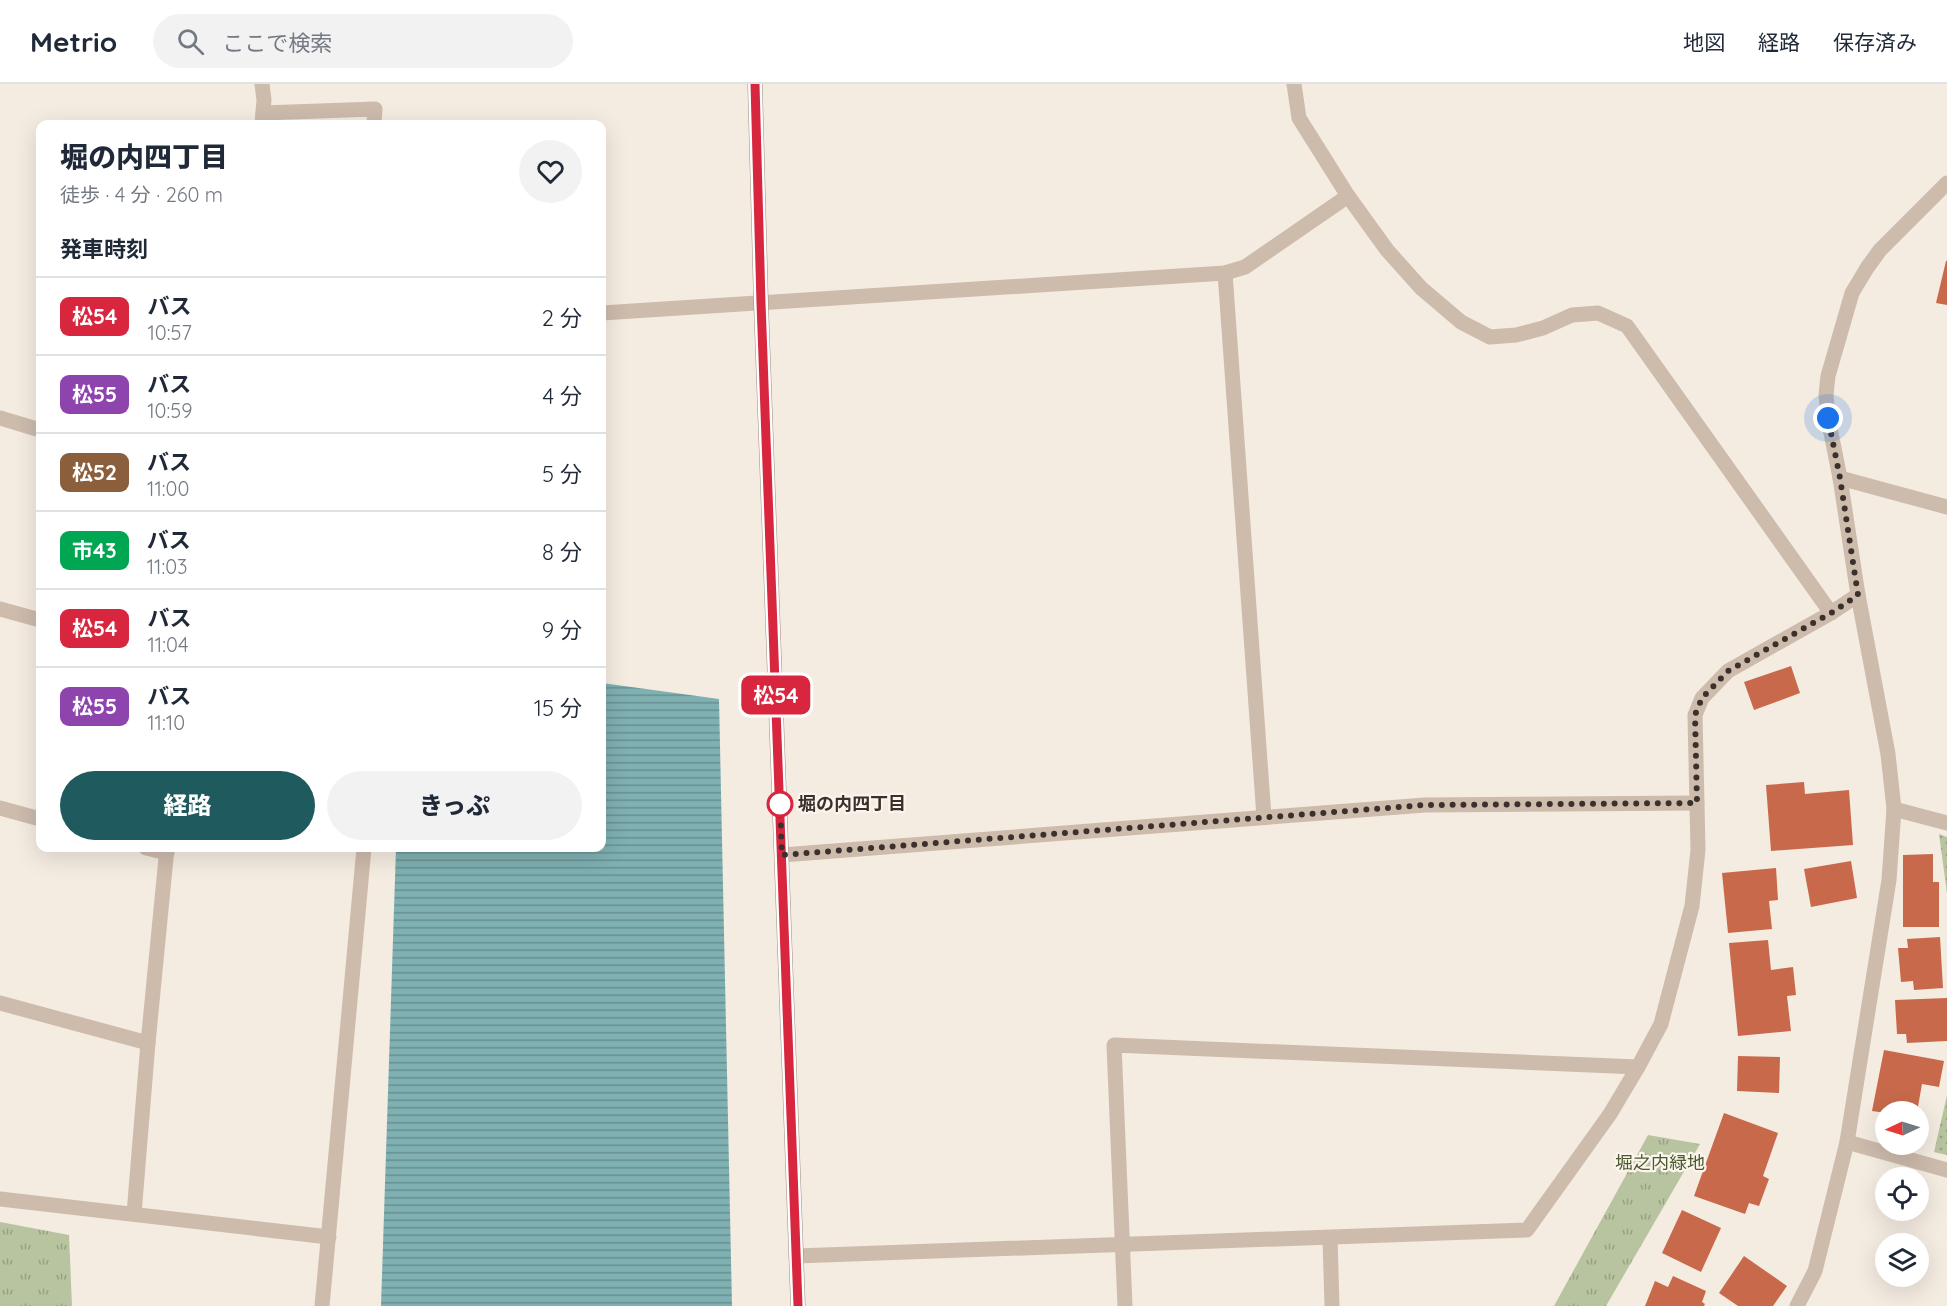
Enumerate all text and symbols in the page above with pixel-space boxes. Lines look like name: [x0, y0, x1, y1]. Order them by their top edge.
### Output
search box: [153, 14, 573, 68]
text: Metrio: [30, 24, 117, 59]
icon: search: [174, 25, 207, 58]
text: ここで検索: [222, 29, 332, 57]
text: 地図: [1683, 29, 1725, 55]
text: 経路: [1758, 29, 1800, 55]
text: 保存済み: [1833, 29, 1917, 55]
text: 堀の内四丁目: [60, 139, 228, 174]
button: heart: [519, 140, 582, 203]
text: 徒歩 · 4 分 · 260 m: [60, 182, 223, 207]
text: 発車時刻: [60, 235, 148, 263]
text: バス: [147, 292, 191, 320]
text: 松54: [72, 303, 117, 329]
text: 2 分: [542, 304, 582, 332]
text: 10:57: [147, 320, 192, 345]
text: バス: [147, 370, 191, 398]
text: 松55: [72, 381, 117, 407]
text: 4 分: [542, 382, 582, 410]
text: 10:59: [147, 398, 192, 423]
your location: [1813, 403, 1843, 433]
text: バス: [147, 448, 191, 476]
text: 松52: [72, 459, 117, 485]
text: 5 分: [542, 460, 582, 488]
text: 11:00: [147, 476, 189, 501]
text: バス: [147, 526, 191, 554]
text: 市43: [72, 537, 117, 563]
text: 8 分: [542, 538, 582, 566]
text: 11:03: [147, 554, 188, 579]
text: バス: [147, 604, 191, 632]
text: 松54: [72, 615, 117, 641]
text: 9 分: [542, 616, 582, 644]
text: 11:04: [147, 632, 188, 657]
line badge: 松54: [742, 676, 810, 714]
text: バス: [147, 682, 191, 710]
text: 松54: [753, 682, 799, 708]
text: 松55: [72, 693, 117, 719]
text: 15 分: [534, 694, 582, 722]
text: 11:10: [147, 710, 185, 735]
button: 経路: [60, 771, 315, 840]
button: きっぷ: [327, 771, 582, 840]
marker: 堀の内四丁目: [767, 791, 793, 817]
place label: 堀の内四丁目: [798, 792, 906, 815]
north arrow: [1875, 1101, 1929, 1155]
map controls: [1875, 1101, 1929, 1287]
park label: 堀之内緑地: [1615, 1151, 1705, 1174]
button: locate: [1875, 1167, 1929, 1221]
button: layers: [1875, 1233, 1929, 1287]

